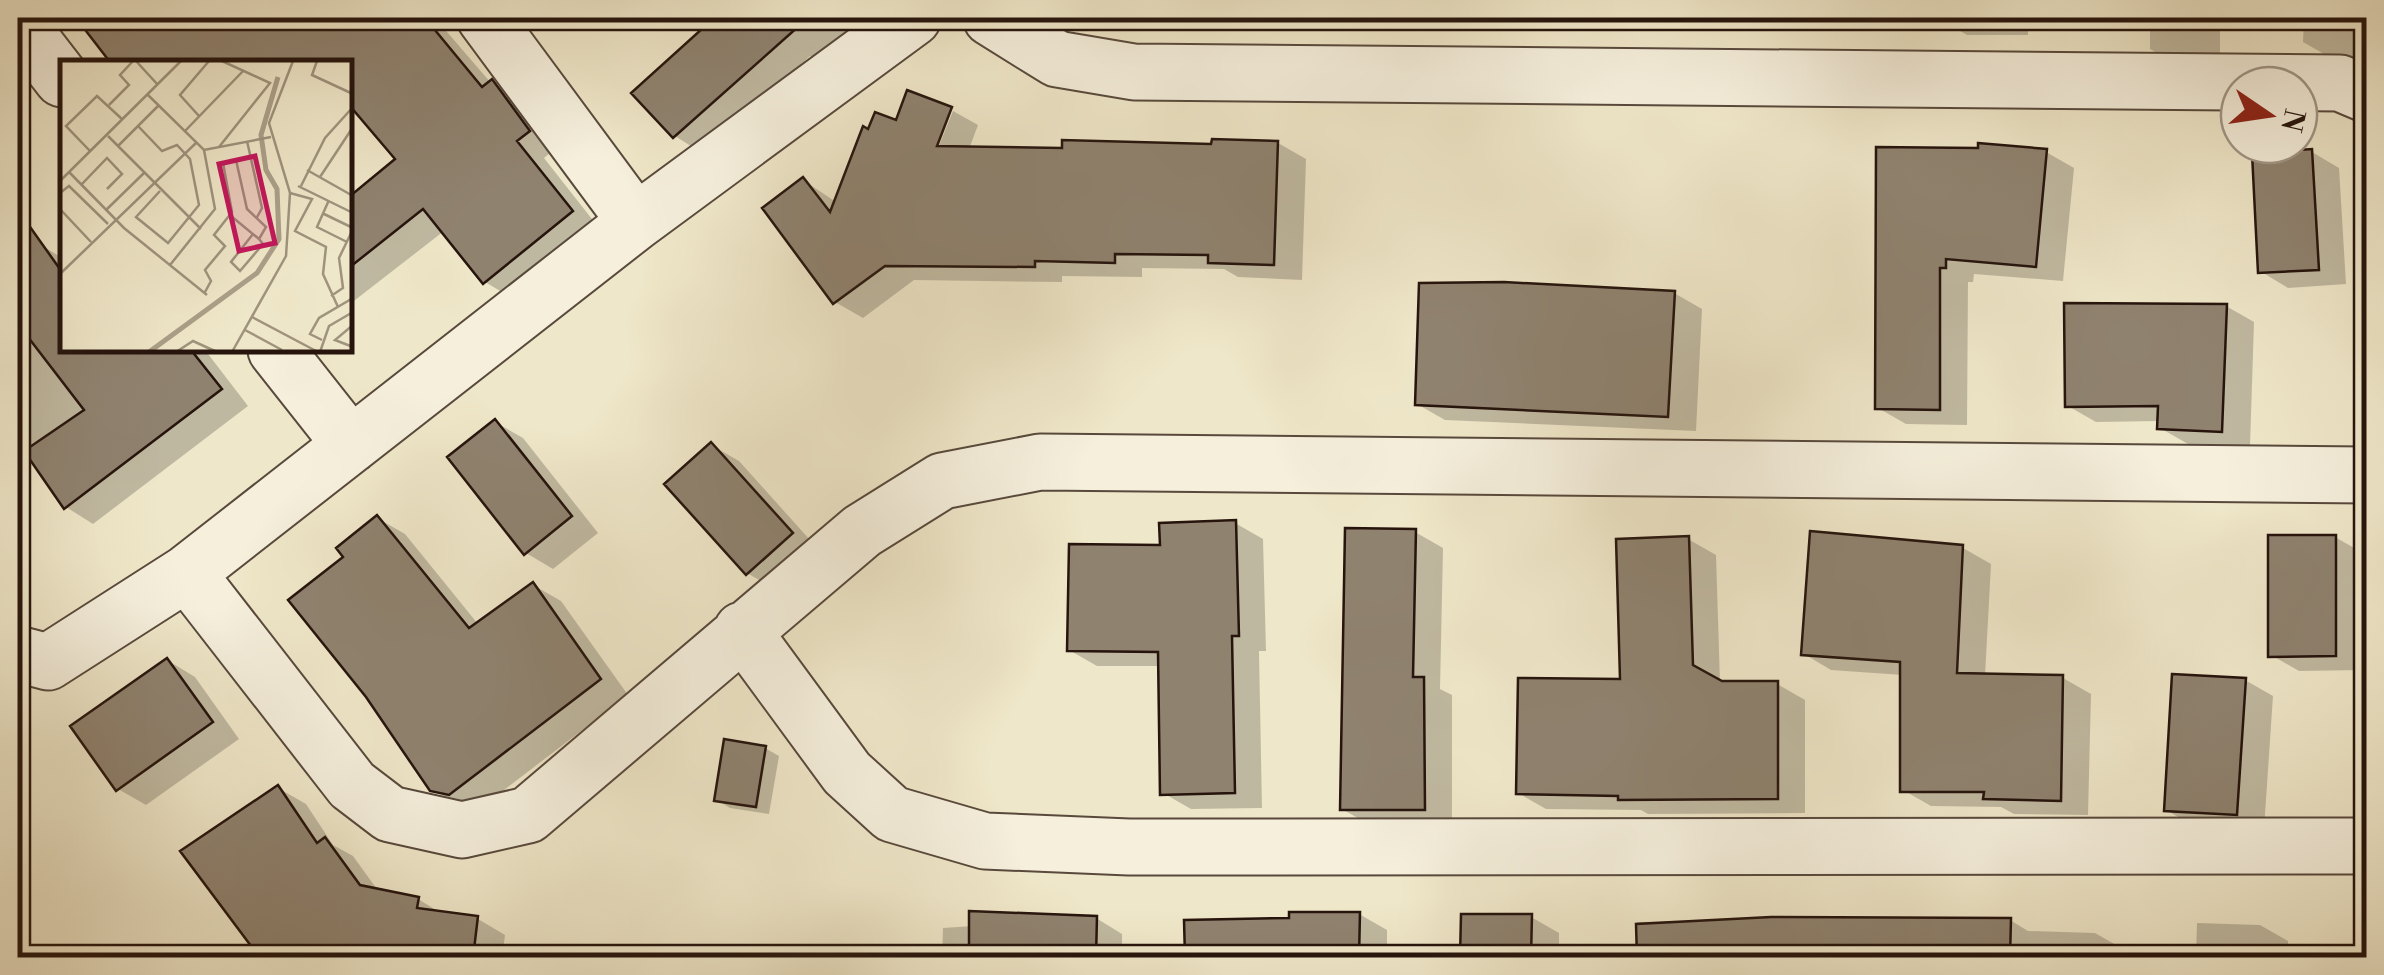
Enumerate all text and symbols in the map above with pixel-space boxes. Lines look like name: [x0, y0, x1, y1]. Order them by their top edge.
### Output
inset map: [60, 60, 352, 352]
north arrow: [2219, 65, 2319, 165]
text: N: [2272, 106, 2311, 135]

